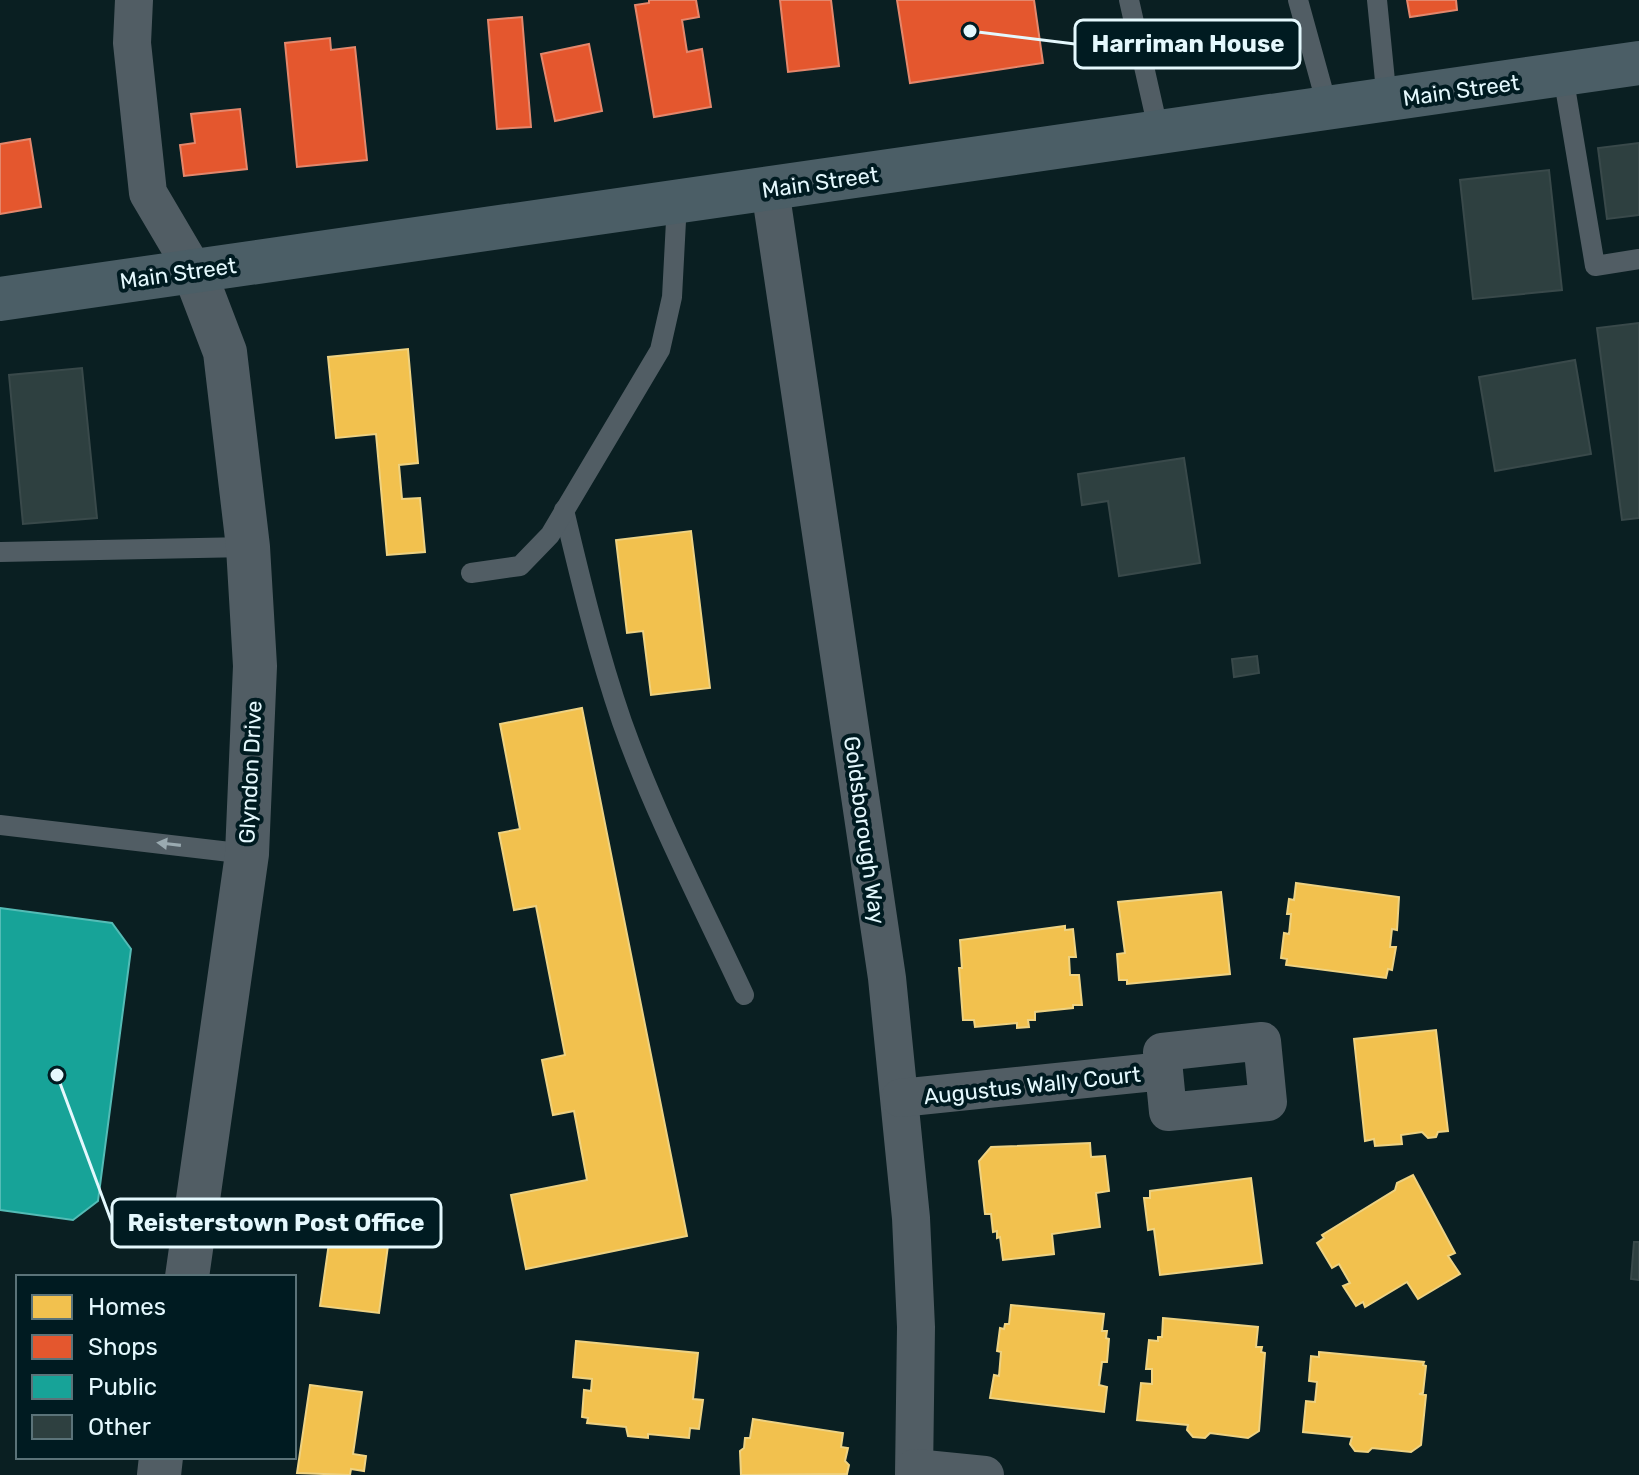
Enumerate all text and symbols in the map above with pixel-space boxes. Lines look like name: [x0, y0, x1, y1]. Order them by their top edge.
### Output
callout: Harriman House: [1075, 20, 1300, 68]
text: Harriman House: [1092, 30, 1284, 58]
street label: Main Street: [1401, 69, 1521, 112]
street label: Main Street: [760, 161, 880, 204]
street label: Main Street: [118, 252, 238, 295]
street label: Glyndon Drive: [233, 700, 268, 844]
street label: Goldsborough Way: [838, 734, 891, 926]
one-way arrow: [156, 838, 181, 851]
street label: Augustus Wally Court: [922, 1061, 1142, 1110]
callout: Reisterstown Post Office: [112, 1199, 441, 1247]
text: Reisterstown Post Office: [127, 1209, 425, 1237]
legend: [16, 1275, 296, 1459]
text: Homes: [88, 1293, 166, 1321]
text: Shops: [88, 1333, 158, 1361]
text: Public: [88, 1373, 157, 1401]
text: Other: [88, 1413, 151, 1441]

